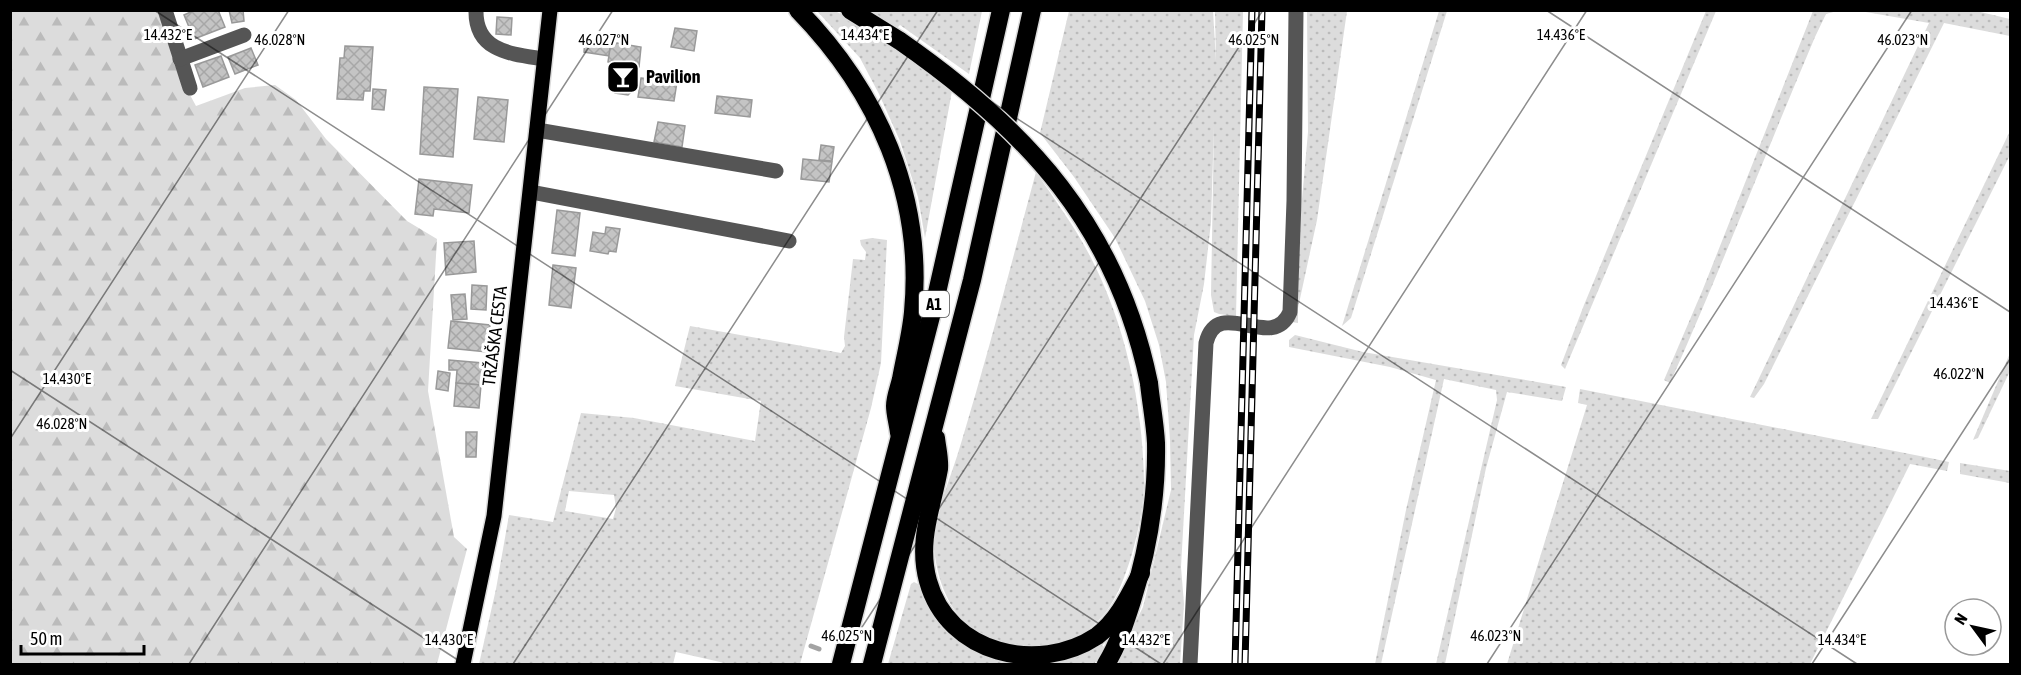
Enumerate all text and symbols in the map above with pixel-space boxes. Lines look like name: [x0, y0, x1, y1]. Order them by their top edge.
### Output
text: 14.432°E: [144, 26, 193, 43]
text: 14.434°E: [841, 26, 890, 43]
text: 14.436°E: [1537, 26, 1586, 43]
text: 46.028°N: [255, 31, 305, 48]
text: 46.027°N: [579, 31, 629, 48]
text: 46.025°N: [1229, 31, 1279, 48]
text: 46.023°N: [1878, 31, 1928, 48]
bar icon: Pavilion: [605, 59, 641, 95]
place label: Pavilion: [646, 66, 701, 87]
street label: TRŽAŠKA CESTA: [478, 284, 511, 387]
road number: A1: [919, 291, 949, 317]
text: 14.436°E: [1930, 294, 1979, 311]
text: 46.022°N: [1934, 365, 1984, 382]
text: 14.430°E: [43, 370, 92, 387]
text: 46.028°N: [37, 415, 87, 432]
north arrow: [1943, 597, 2003, 657]
text: N: [1950, 610, 1971, 628]
scale bar: [21, 618, 144, 656]
text: 46.025°N: [822, 627, 872, 644]
text: 46.023°N: [1471, 627, 1521, 644]
text: 50 m: [30, 628, 62, 649]
text: 14.430°E: [425, 631, 474, 648]
text: 14.432°E: [1122, 631, 1171, 648]
text: 14.434°E: [1818, 631, 1867, 648]

